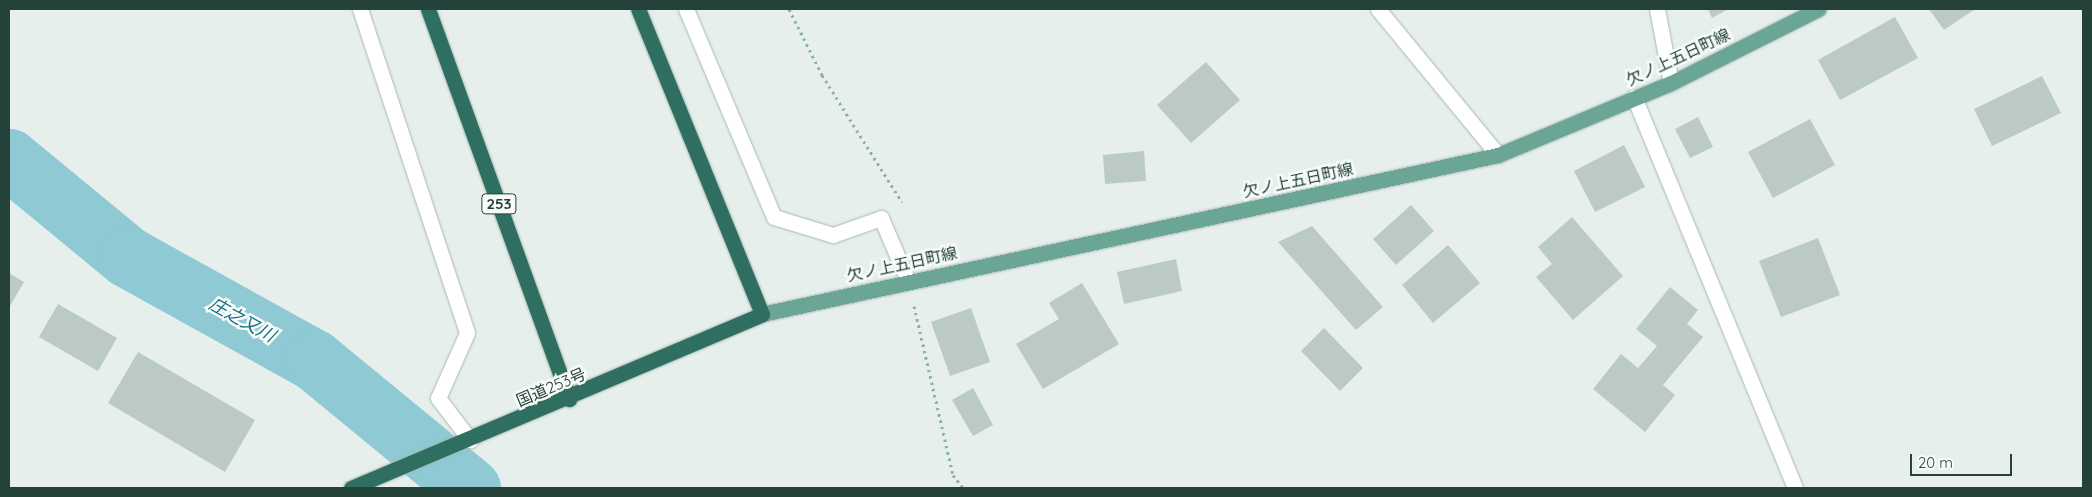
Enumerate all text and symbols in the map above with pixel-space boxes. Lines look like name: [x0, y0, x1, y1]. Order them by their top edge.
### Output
street label: 欠ノ上五日町線: [1623, 25, 1733, 89]
street label: 欠ノ上五日町線: [1241, 159, 1355, 201]
road number: 253: [480, 192, 518, 216]
street label: 欠ノ上五日町線: [845, 243, 959, 285]
water label: 庄之又川: [205, 293, 279, 347]
street label: 国道253号: [513, 364, 589, 410]
scale bar: [1912, 444, 2014, 476]
text: 20 m: [1918, 453, 1953, 472]

